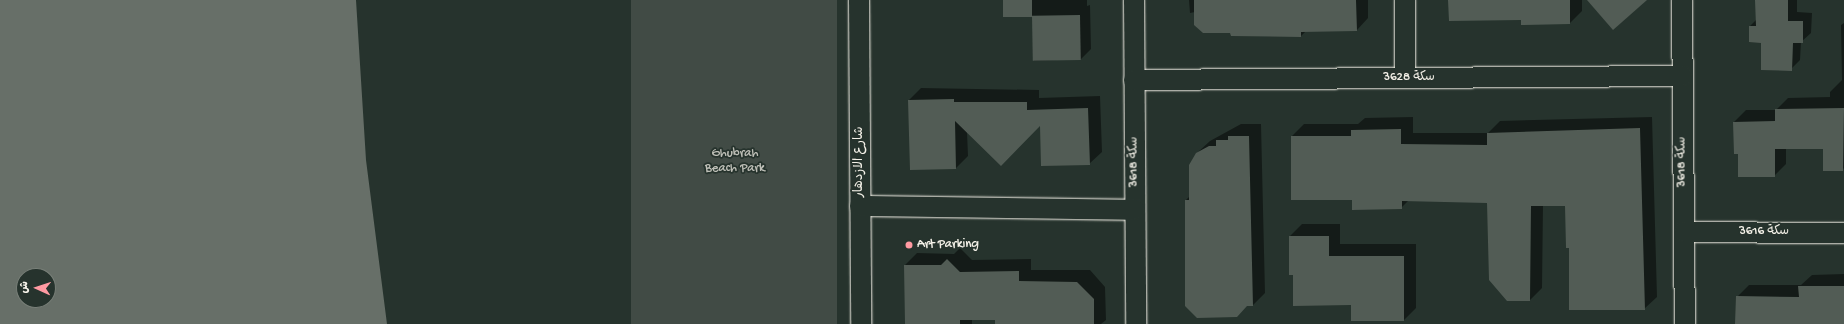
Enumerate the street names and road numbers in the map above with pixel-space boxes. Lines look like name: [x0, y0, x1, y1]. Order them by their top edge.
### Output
street label: سكة 3628: [1383, 70, 1435, 86]
street label: شارع الازدهار: [852, 126, 868, 198]
street label: سكة 3618: [1127, 137, 1143, 187]
street label: سكة 3618: [1675, 137, 1691, 187]
street label: سكة 3616: [1739, 224, 1789, 240]

